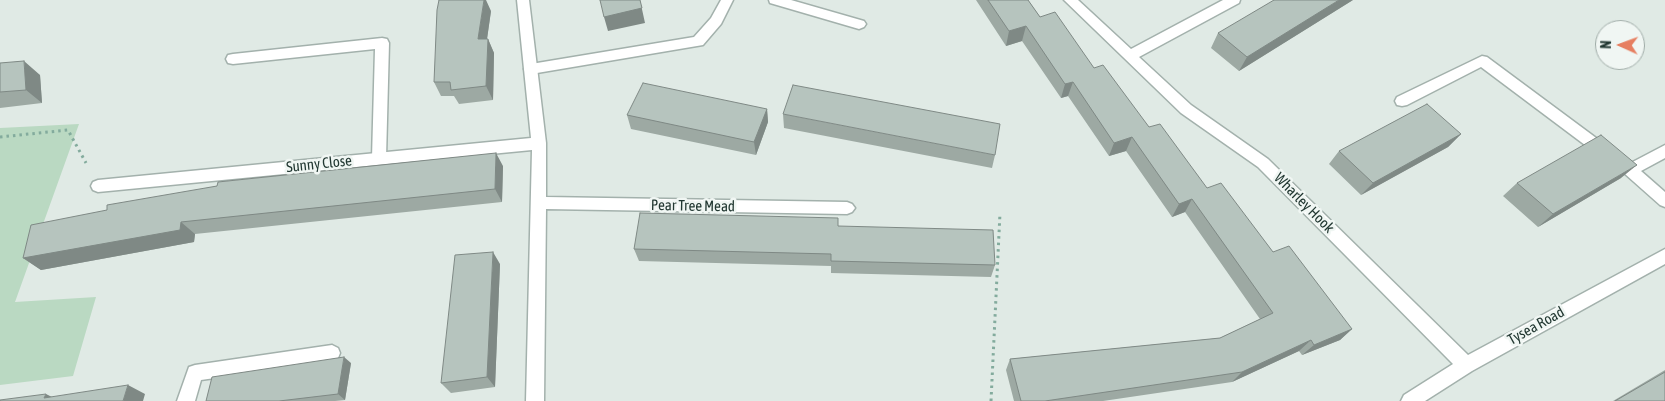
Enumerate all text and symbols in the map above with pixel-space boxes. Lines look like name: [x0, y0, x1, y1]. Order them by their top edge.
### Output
north arrow: [1595, 20, 1645, 70]
text: N: [1598, 40, 1614, 49]
street label: Sunny Close: [285, 152, 353, 176]
street label: Wharley Hook: [1270, 169, 1338, 237]
street label: Pear Tree Mead: [651, 196, 735, 216]
street label: Tysea Road: [1505, 303, 1567, 349]

